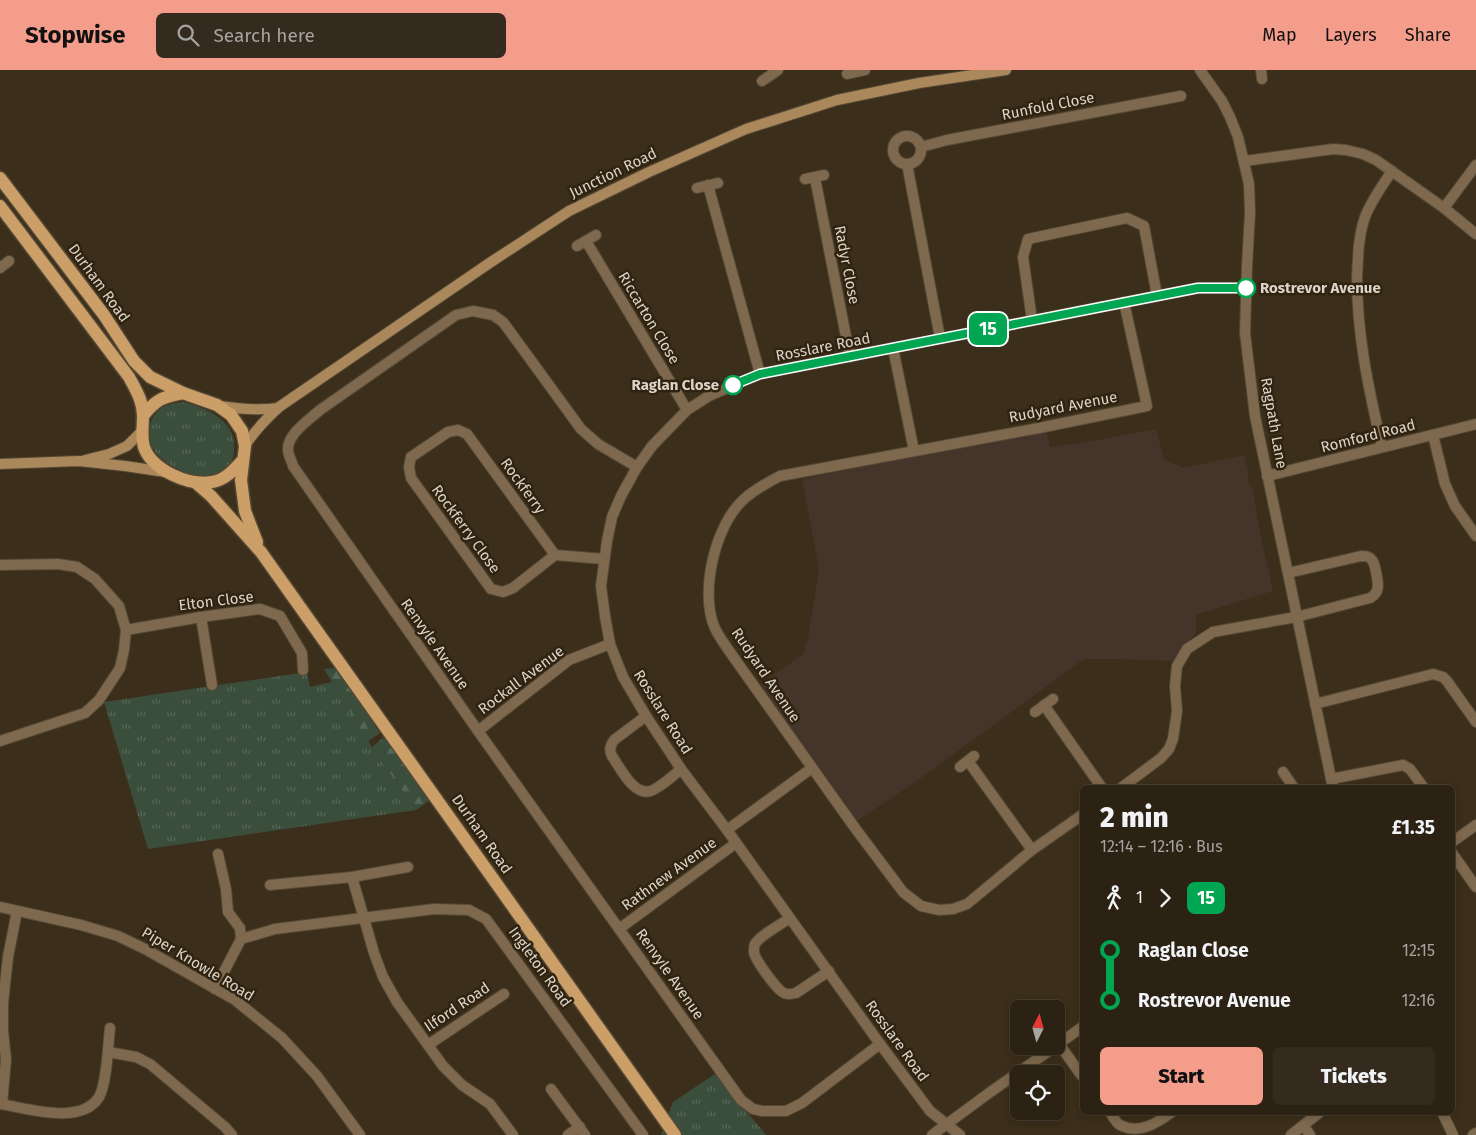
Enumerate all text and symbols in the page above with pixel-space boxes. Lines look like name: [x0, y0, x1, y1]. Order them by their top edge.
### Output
search box: [156, 13, 506, 58]
text: Stopwise: [25, 21, 126, 49]
icon: search: [174, 21, 202, 49]
text: Search here: [214, 24, 315, 47]
text: Map: [1262, 24, 1297, 46]
text: Layers: [1325, 24, 1377, 46]
text: Share: [1405, 24, 1451, 46]
street label: Runfold Close: [1000, 88, 1096, 124]
street label: Junction Road: [566, 144, 660, 202]
street label: Radyr Close: [831, 224, 863, 306]
street label: Durham Road: [65, 240, 133, 326]
street label: Riccarton Close: [614, 269, 684, 367]
marker: Rostrevor Avenue: [1236, 278, 1256, 298]
place label: Rostrevor Avenue: [1260, 279, 1381, 297]
line badge: 15: [966, 313, 1010, 345]
text: 15: [979, 318, 997, 340]
street label: Rosslare Road: [774, 329, 872, 365]
marker: Raglan Close: [723, 375, 743, 395]
place label: Raglan Close: [632, 376, 719, 394]
street label: Ragpath Lane: [1257, 376, 1291, 470]
street label: Rudyard Avenue: [1007, 388, 1119, 426]
street label: Romford Road: [1319, 416, 1417, 456]
street label: Rockferry: [497, 455, 550, 518]
street label: Rockferry Close: [428, 481, 504, 577]
street label: Elton Close: [177, 587, 255, 615]
street label: Renvyle Avenue: [397, 595, 473, 693]
street label: Rudyard Avenue: [728, 624, 804, 726]
street label: Rockall Avenue: [475, 642, 567, 718]
street label: Rosslare Road: [630, 667, 696, 757]
street label: Durham Road: [448, 791, 516, 877]
text: 2 min: [1100, 801, 1169, 834]
text: £1.35: [1392, 816, 1435, 839]
street label: Rathnew Avenue: [618, 834, 720, 914]
text: 12:14 – 12:16 · Bus: [1100, 837, 1223, 856]
icon: walk: [1100, 884, 1128, 912]
icon: forward: [1151, 884, 1179, 912]
text: 15: [1197, 887, 1215, 909]
text: 1: [1136, 888, 1143, 907]
street label: Piper Knowle Road: [139, 923, 257, 1005]
street label: Ingleton Road: [505, 923, 575, 1011]
street label: Renvyle Avenue: [632, 925, 708, 1023]
text: Raglan Close: [1138, 939, 1249, 962]
text: 12:15: [1402, 941, 1435, 960]
street label: Ilford Road: [421, 978, 493, 1036]
text: Rostrevor Avenue: [1138, 989, 1291, 1012]
text: 12:16: [1401, 991, 1435, 1010]
street label: Rosslare Road: [861, 997, 933, 1085]
north arrow: [1010, 1000, 1065, 1055]
map controls: [1010, 1000, 1065, 1120]
button: Start: [1100, 1047, 1263, 1105]
button: Tickets: [1273, 1047, 1435, 1105]
button: locate: [1010, 1065, 1065, 1120]

